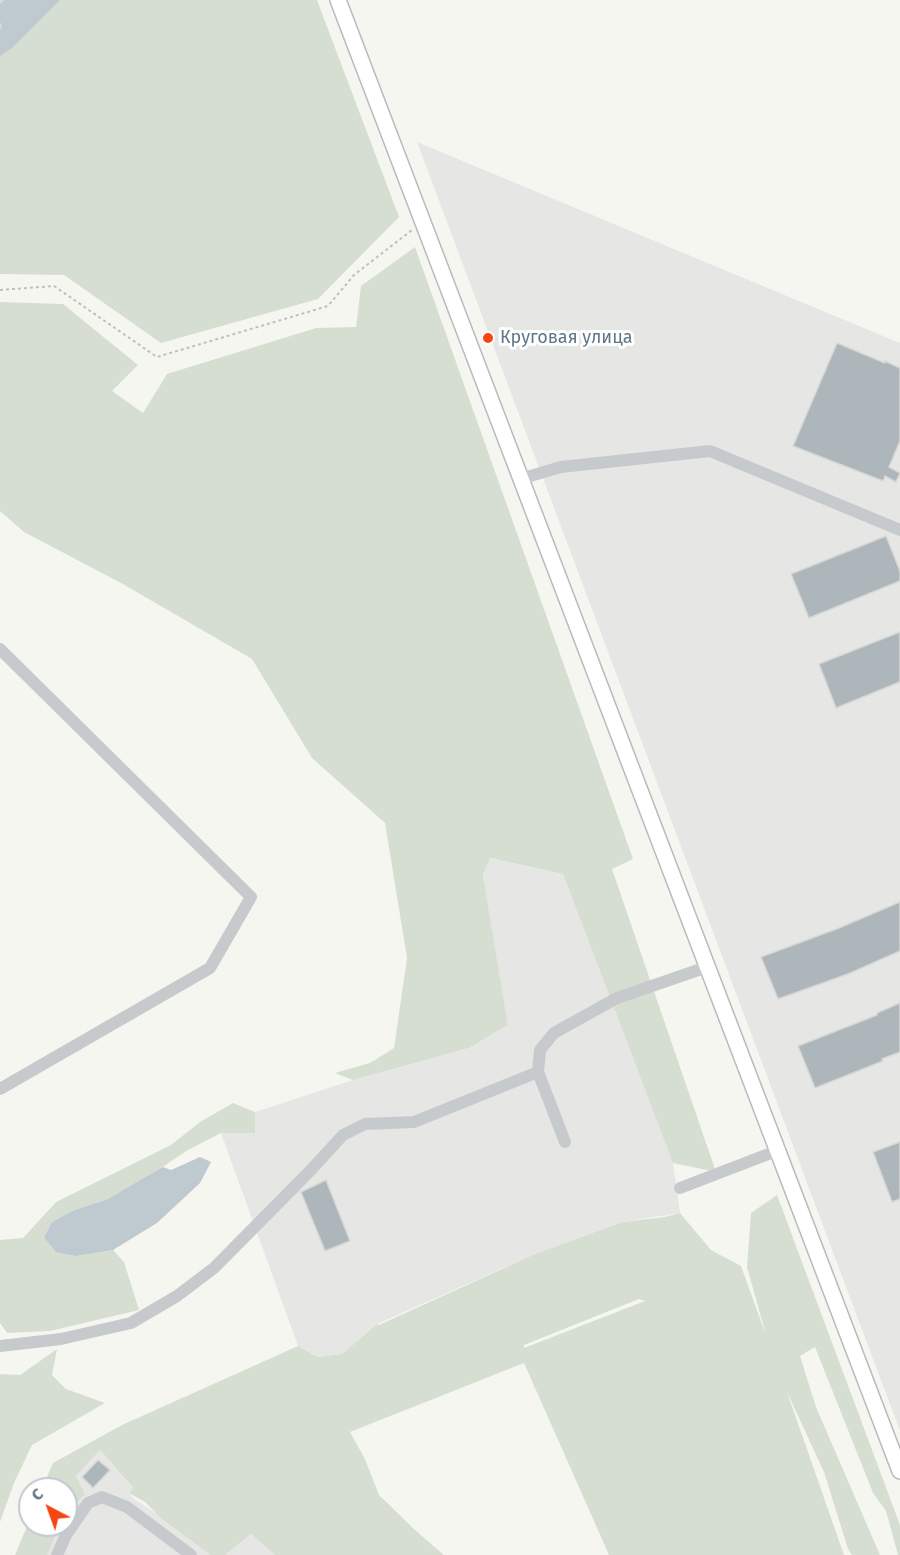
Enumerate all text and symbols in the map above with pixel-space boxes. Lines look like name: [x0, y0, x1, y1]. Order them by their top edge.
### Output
place label: Круговая улица: [500, 327, 632, 349]
marker: Круговая улица: [481, 331, 495, 345]
north arrow: [18, 1477, 78, 1537]
text: С: [27, 1484, 47, 1505]

